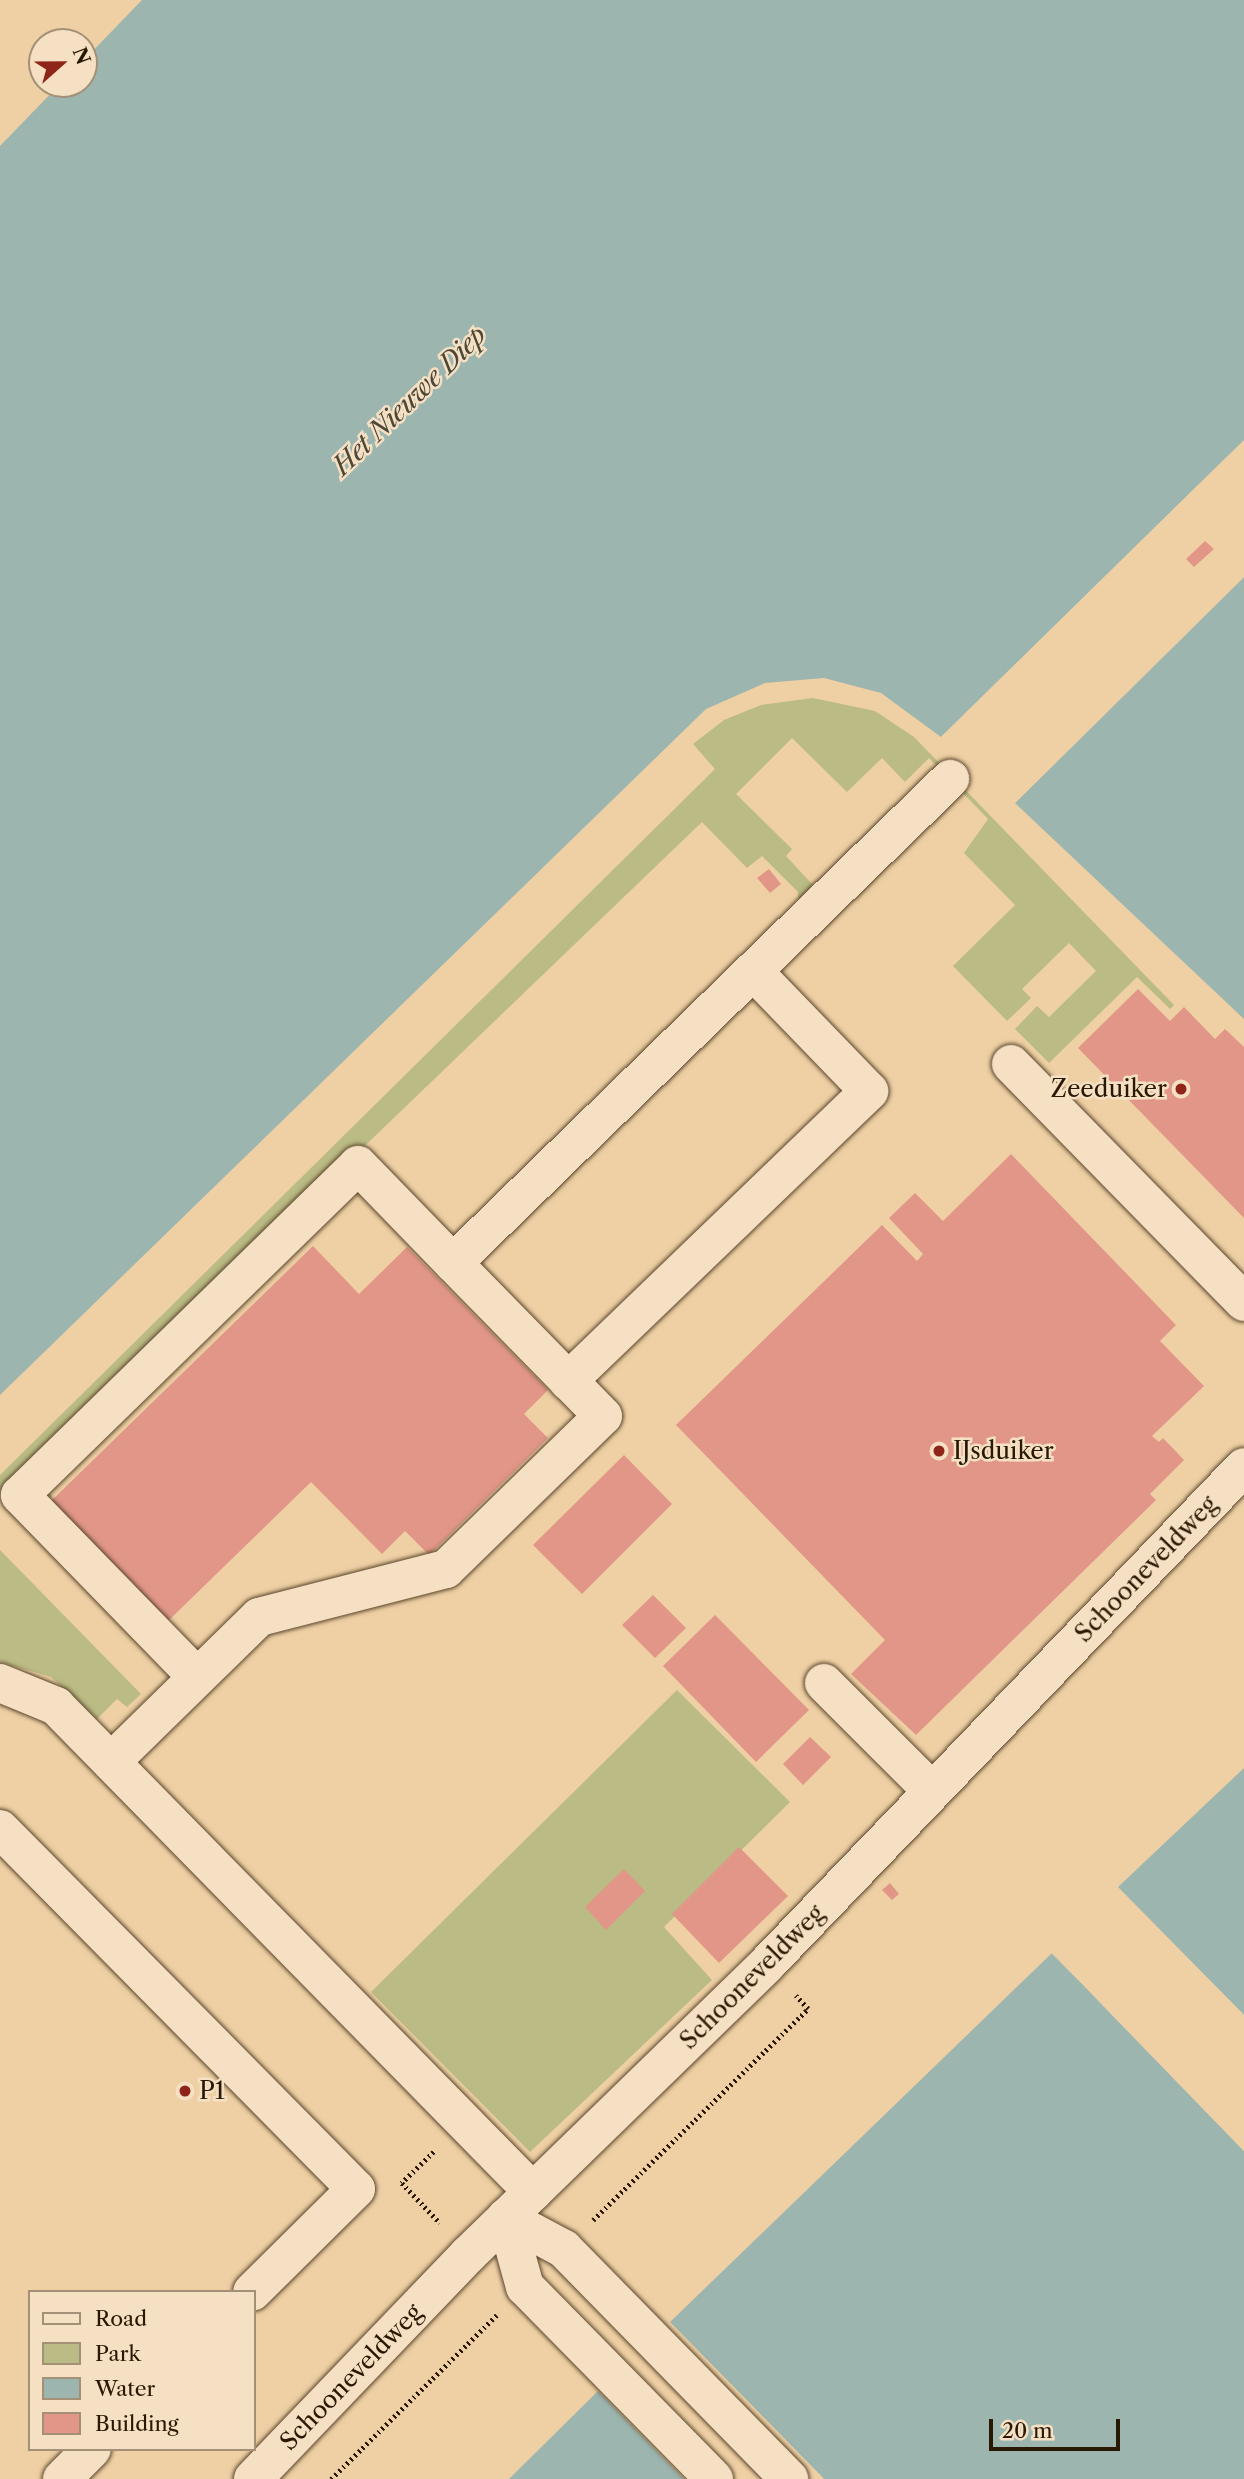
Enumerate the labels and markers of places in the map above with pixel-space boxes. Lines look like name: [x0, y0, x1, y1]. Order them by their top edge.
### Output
place label: Zeeduiker: [1051, 1075, 1167, 1103]
marker: Zeeduiker: [1173, 1081, 1189, 1097]
place label: IJsduiker: [953, 1437, 1054, 1465]
marker: IJsduiker: [931, 1443, 947, 1459]
place label: P1: [199, 2077, 225, 2105]
marker: P1: [177, 2083, 193, 2099]

